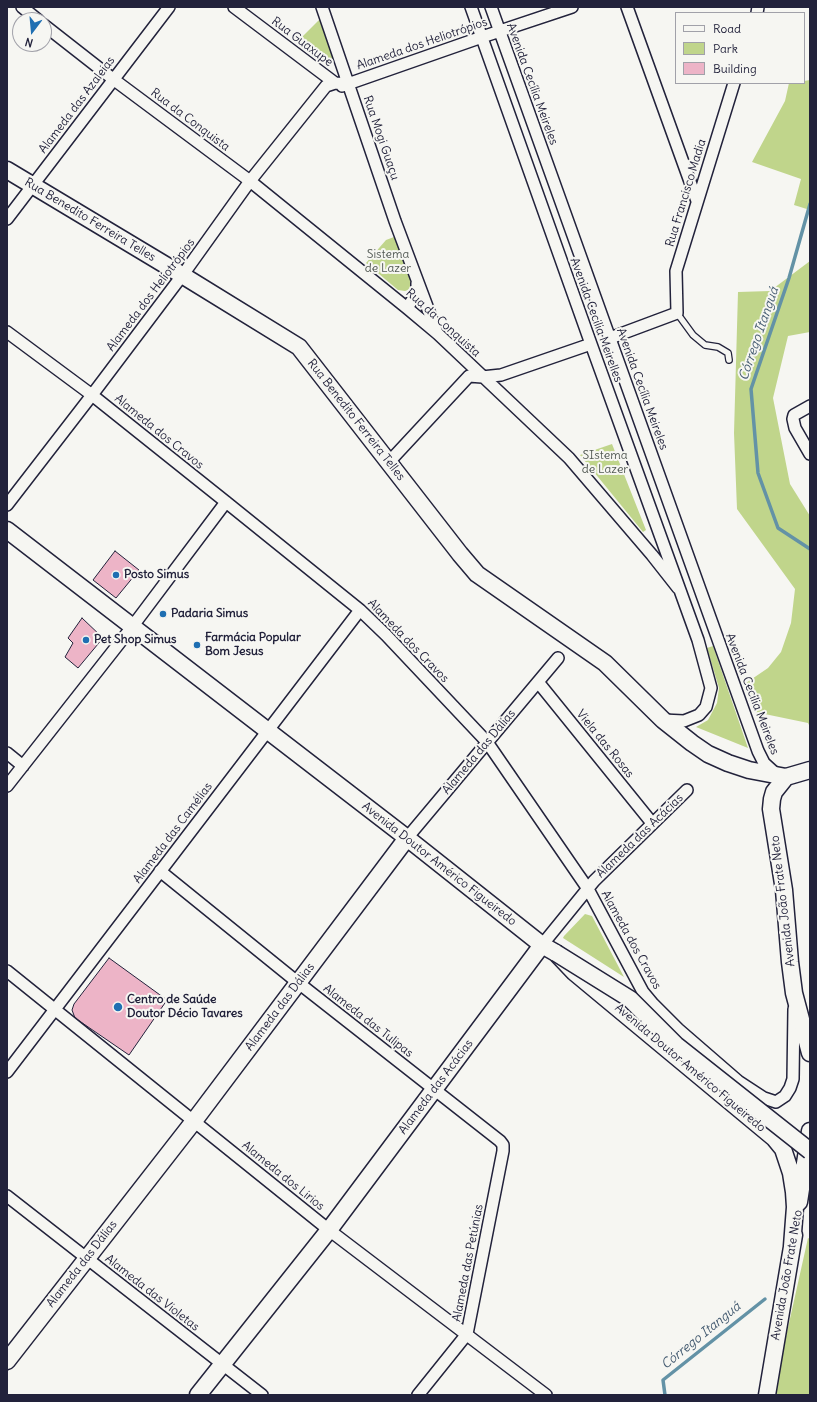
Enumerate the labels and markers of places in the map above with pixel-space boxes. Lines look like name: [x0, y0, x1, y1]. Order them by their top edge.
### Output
place label: Posto Simus: [124, 568, 189, 582]
marker: Posto Simus: [111, 570, 121, 580]
place label: Padaria Simus: [171, 607, 248, 621]
marker: Padaria Simus: [158, 609, 168, 619]
place label: Farmácia Popular Bom Jesus: [205, 631, 301, 659]
place label: Pet Shop Simus: [94, 633, 176, 647]
marker: Pet Shop Simus: [81, 635, 91, 645]
marker: Farmácia Popular Bom Jesus: [192, 640, 202, 650]
place label: Centro de Saúde Doutor Décio Tavares: [127, 993, 243, 1021]
marker: Centro de Saúde Doutor Décio Tavares: [112, 1001, 124, 1013]

